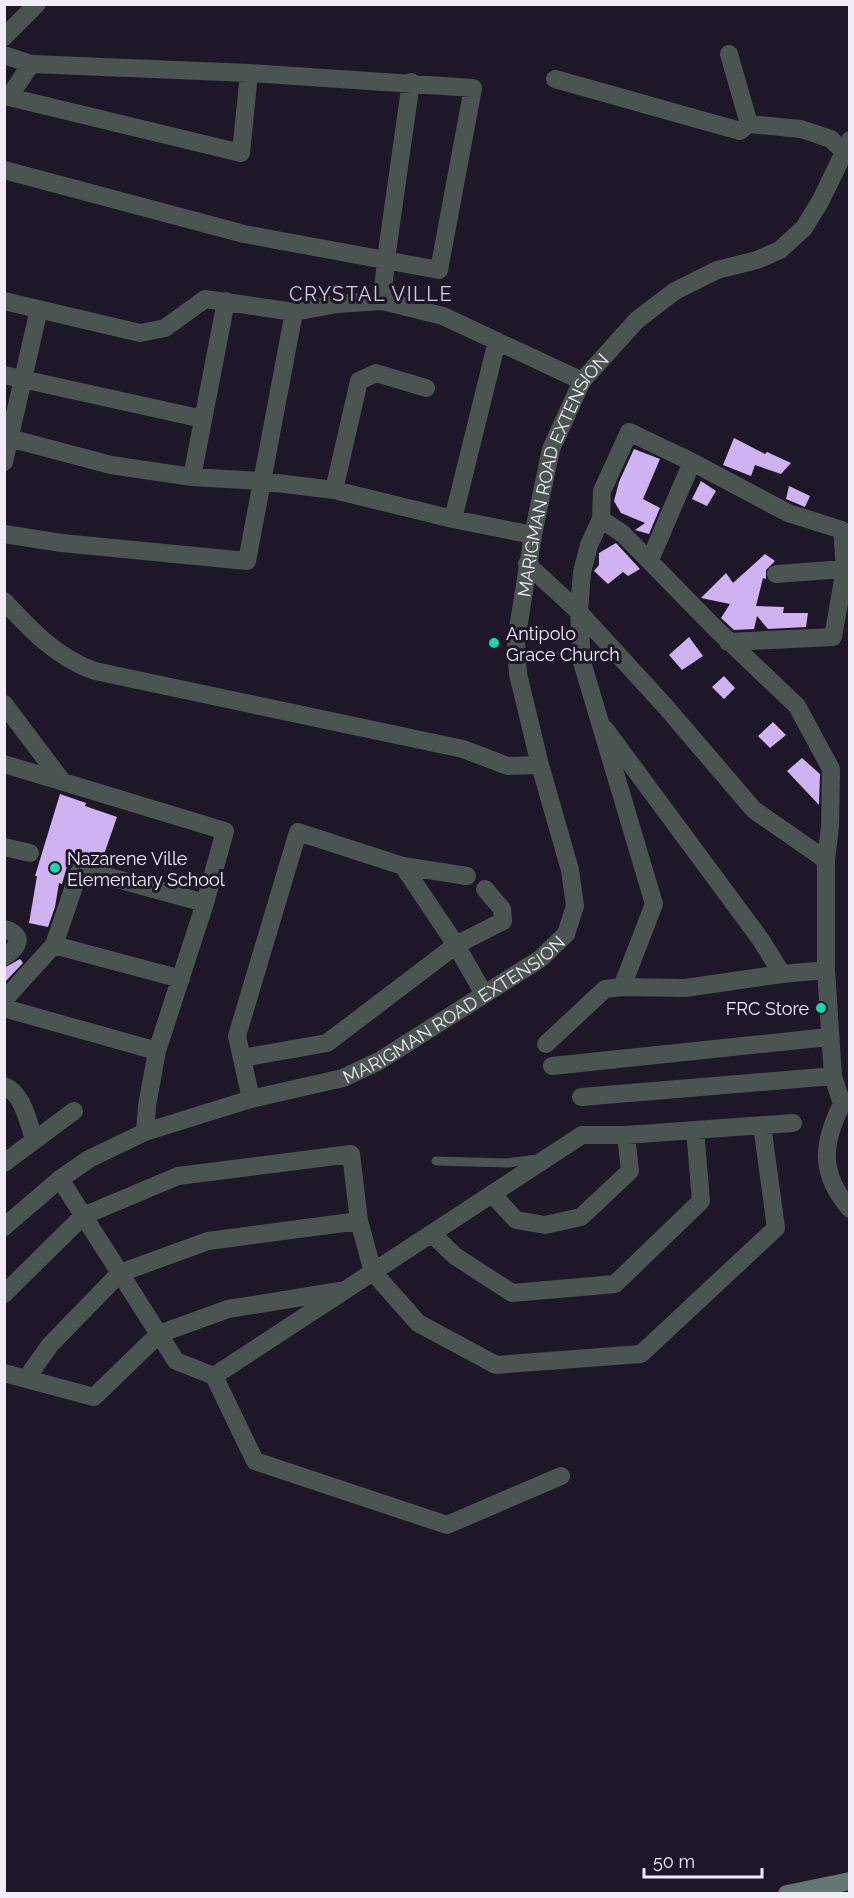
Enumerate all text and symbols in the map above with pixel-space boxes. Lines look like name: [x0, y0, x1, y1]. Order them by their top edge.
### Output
district label: CRYSTAL VILLE: [289, 282, 453, 306]
street label: MARIGMAN ROAD EXTENSION: [513, 349, 613, 598]
place label: Antipolo Grace Church: [506, 623, 620, 665]
marker: Antipolo Grace Church: [487, 636, 501, 650]
place label: Nazarene Ville Elementary School: [67, 848, 225, 890]
marker: Nazarene Ville Elementary School: [48, 861, 62, 875]
street label: MARIGMAN ROAD EXTENSION: [339, 931, 569, 1087]
place label: FRC Store: [726, 998, 809, 1019]
marker: FRC Store: [814, 1001, 828, 1015]
scale bar: [644, 1841, 762, 1879]
text: 50 m: [653, 1851, 695, 1872]

